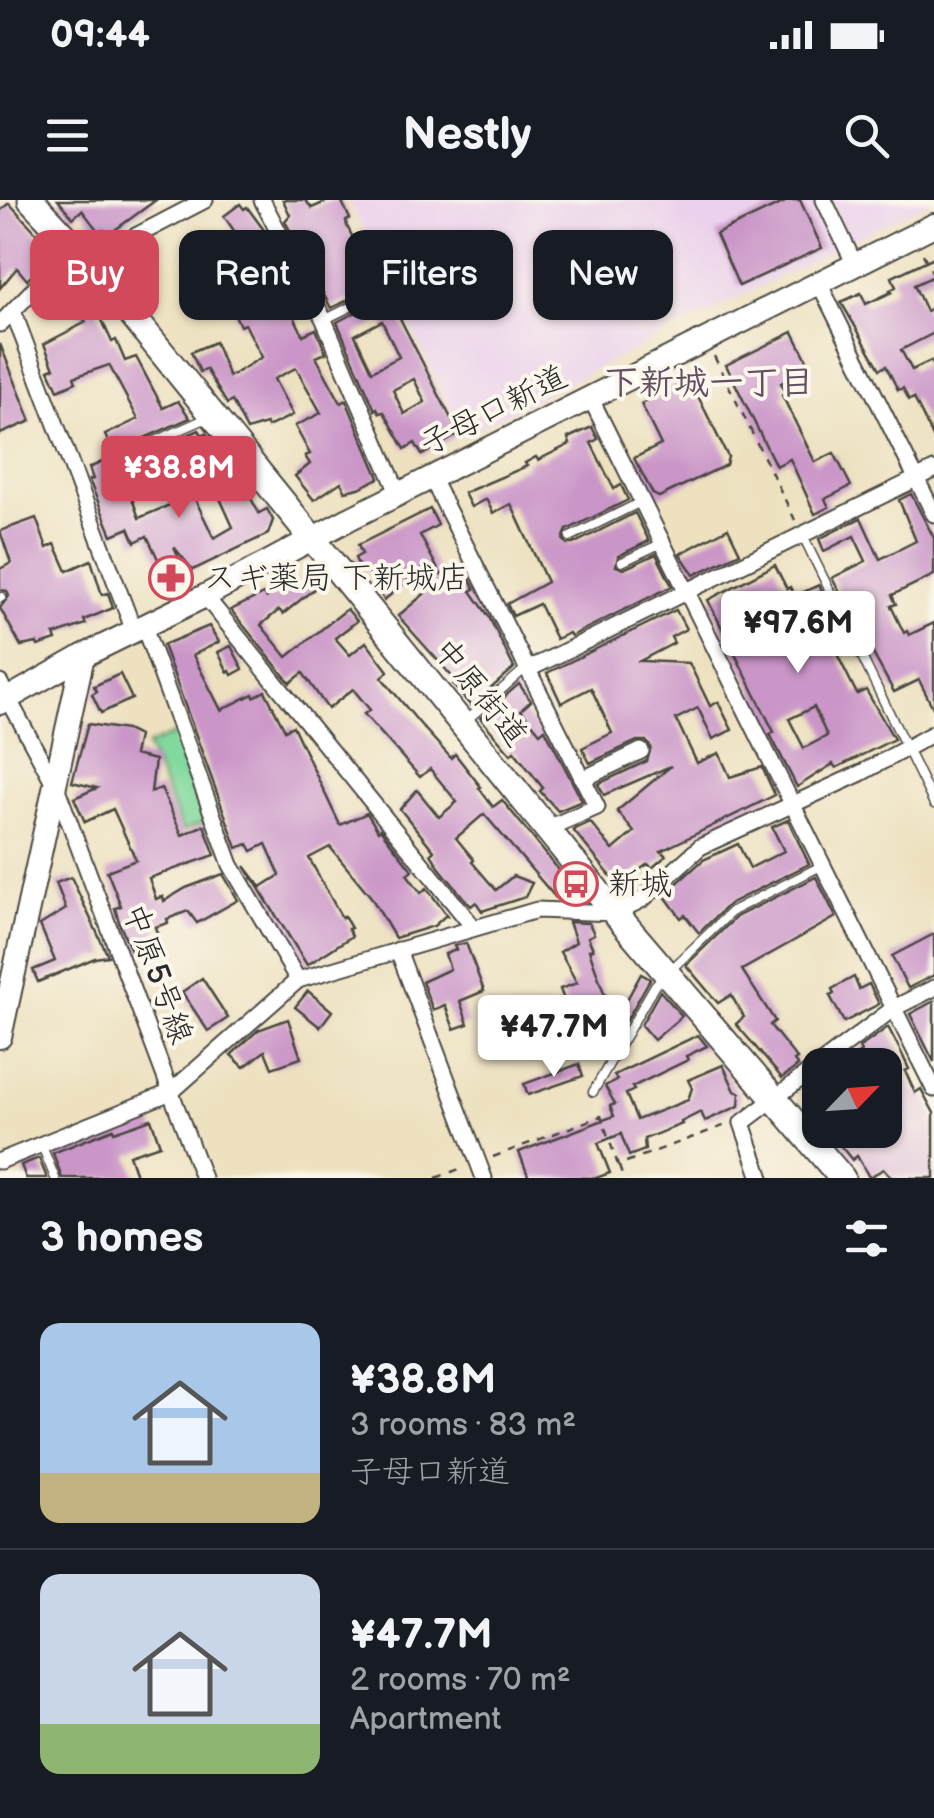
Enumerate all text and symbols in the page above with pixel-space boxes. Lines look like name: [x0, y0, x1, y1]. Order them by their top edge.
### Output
text: 09:44: [50, 13, 150, 58]
icon: menu: [40, 108, 95, 163]
text: Nestly: [403, 108, 531, 163]
icon: search: [839, 108, 894, 163]
chip: Buy: [30, 230, 159, 320]
chip: Rent: [179, 230, 325, 320]
chip: Filters: [345, 230, 513, 320]
chip: New: [533, 230, 673, 320]
street label: 子母口新道: [414, 357, 574, 465]
district label: 下新城一丁目: [604, 362, 814, 405]
pin: ¥38.8M: [98, 436, 260, 521]
text: ¥38.8M: [123, 449, 235, 488]
pharmacy icon: スギ薬局 下新城店: [148, 555, 194, 601]
place label: スギ薬局 下新城店: [204, 559, 469, 598]
pin: ¥97.6M: [717, 591, 879, 676]
text: ¥97.6M: [743, 604, 853, 643]
street label: 中原街道: [425, 631, 535, 755]
bus stop icon: 新城: [553, 861, 599, 907]
place label: 新城: [608, 865, 672, 904]
street label: 中原5号線: [114, 899, 200, 1049]
pin: ¥47.7M: [473, 995, 635, 1080]
text: ¥47.7M: [500, 1008, 608, 1047]
north arrow: [802, 1048, 902, 1148]
map controls: [802, 1048, 902, 1148]
icon: filters: [839, 1211, 894, 1266]
text: 3 homes: [40, 1213, 203, 1264]
text: ¥38.8M: [350, 1355, 496, 1406]
icon: home: [120, 1363, 240, 1483]
text: 3 rooms · 83 m²: [350, 1406, 576, 1445]
text: 子母口新道: [350, 1453, 510, 1492]
text: ¥47.7M: [350, 1610, 492, 1661]
icon: home: [120, 1614, 240, 1734]
text: 2 rooms · 70 m²: [350, 1661, 571, 1700]
text: Apartment: [350, 1700, 501, 1739]

